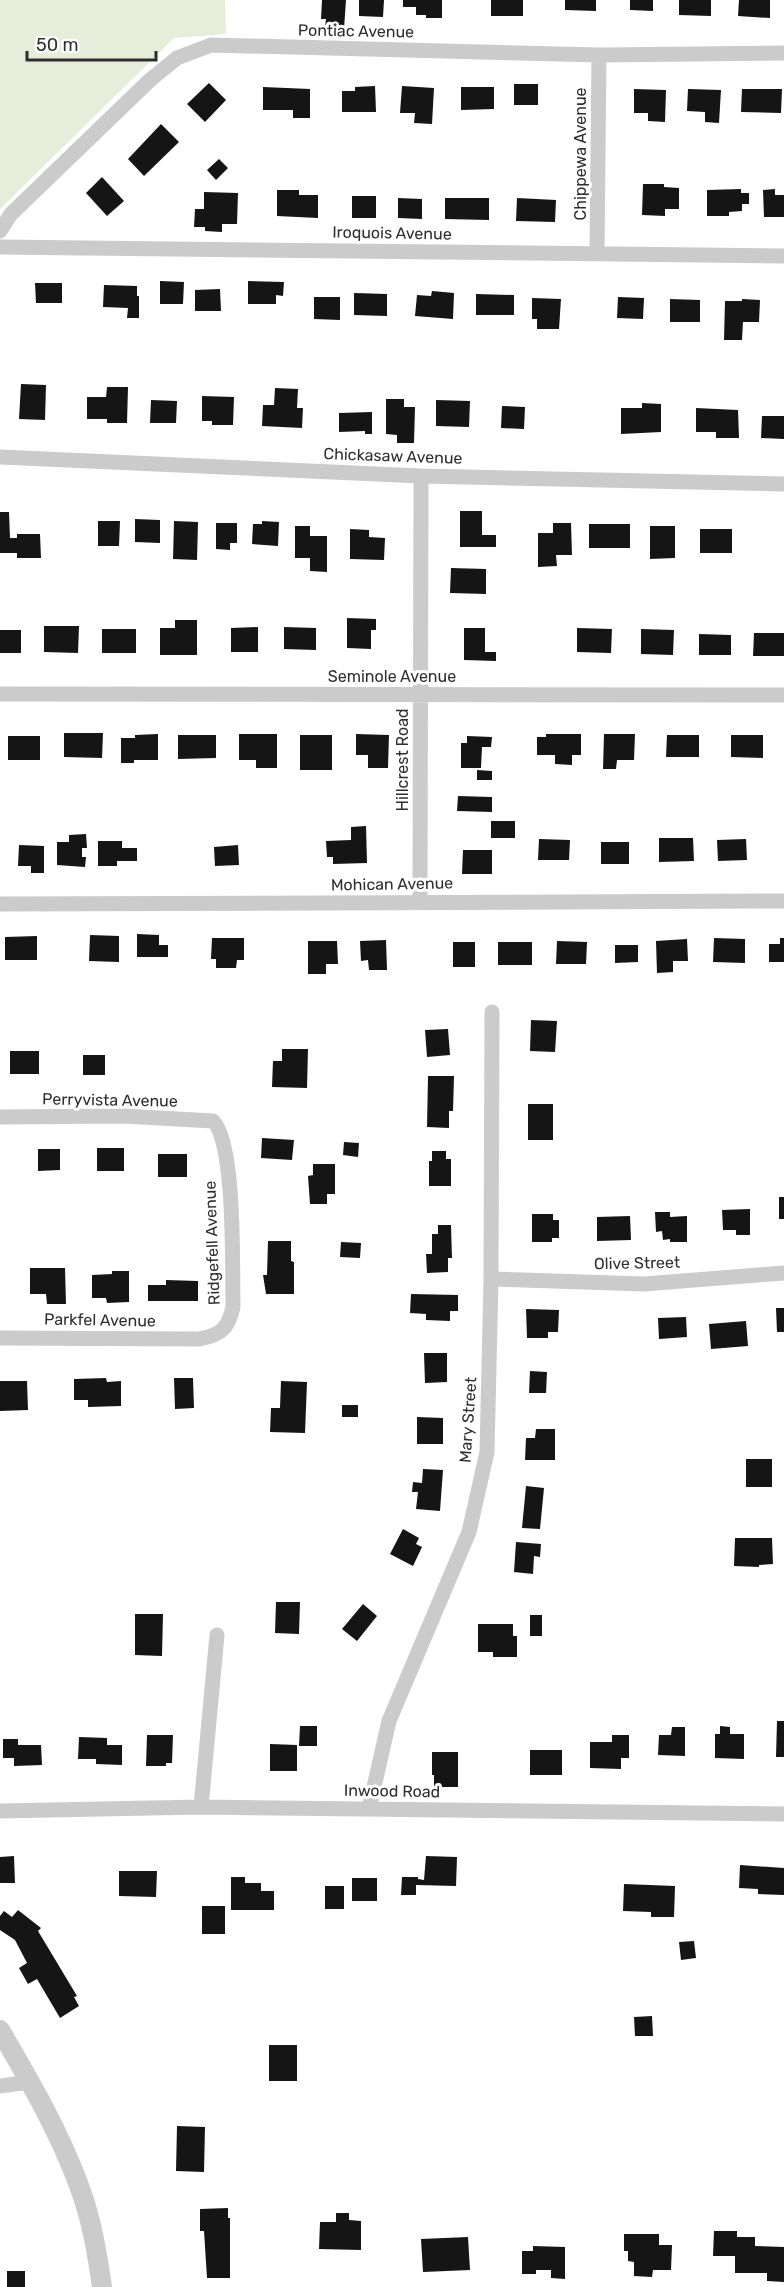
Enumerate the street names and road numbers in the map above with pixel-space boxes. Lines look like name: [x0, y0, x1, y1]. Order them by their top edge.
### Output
street label: Pontiac Avenue: [298, 20, 414, 42]
street label: Chippewa Avenue: [571, 87, 590, 221]
street label: Iroquois Avenue: [332, 222, 452, 244]
street label: Chickasaw Avenue: [323, 444, 463, 468]
street label: Seminole Avenue: [328, 667, 456, 686]
street label: Hillcrest Road: [393, 708, 412, 812]
street label: Mohican Avenue: [331, 873, 453, 895]
street label: Perryvista Avenue: [42, 1089, 178, 1111]
street label: Ridgefell Avenue: [200, 1180, 224, 1306]
street label: Olive Street: [594, 1253, 680, 1273]
street label: Parkfel Avenue: [44, 1310, 156, 1330]
street label: Mary Street: [456, 1376, 480, 1464]
street label: Inwood Road: [344, 1781, 440, 1801]

